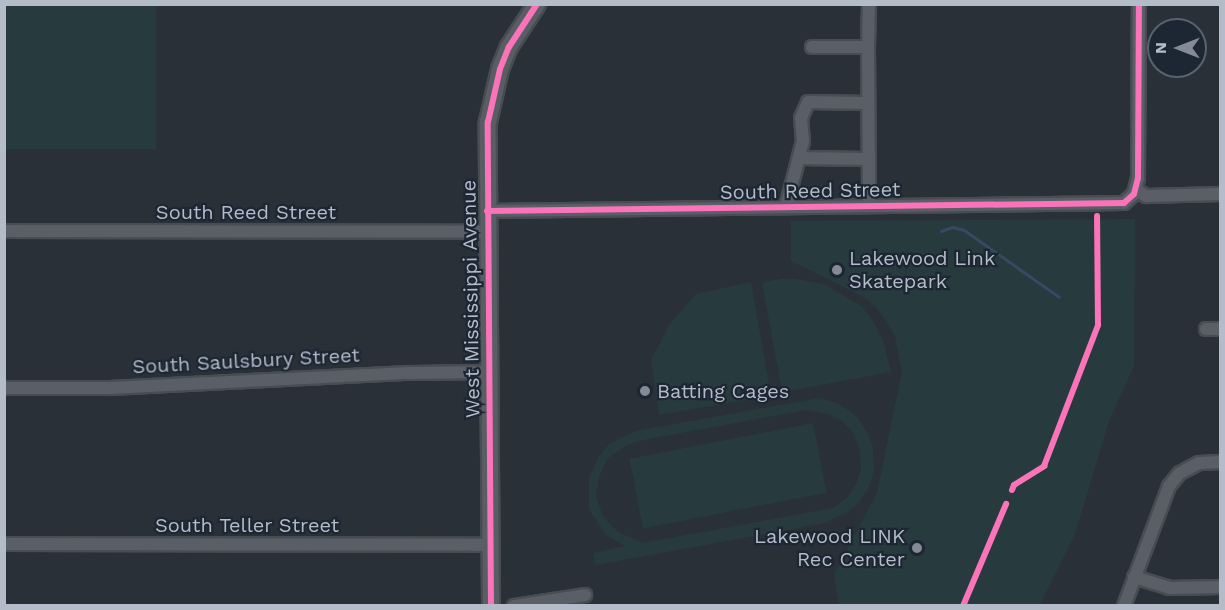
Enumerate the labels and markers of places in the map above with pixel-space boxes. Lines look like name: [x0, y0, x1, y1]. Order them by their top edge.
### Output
place label: Lakewood Link Skatepark: [849, 246, 995, 293]
marker: Lakewood Link Skatepark: [830, 263, 844, 277]
place label: Batting Cages: [657, 379, 789, 403]
marker: Batting Cages: [638, 384, 652, 398]
place label: Lakewood LINK Rec Center: [754, 524, 905, 571]
marker: Lakewood LINK Rec Center: [910, 541, 924, 555]

